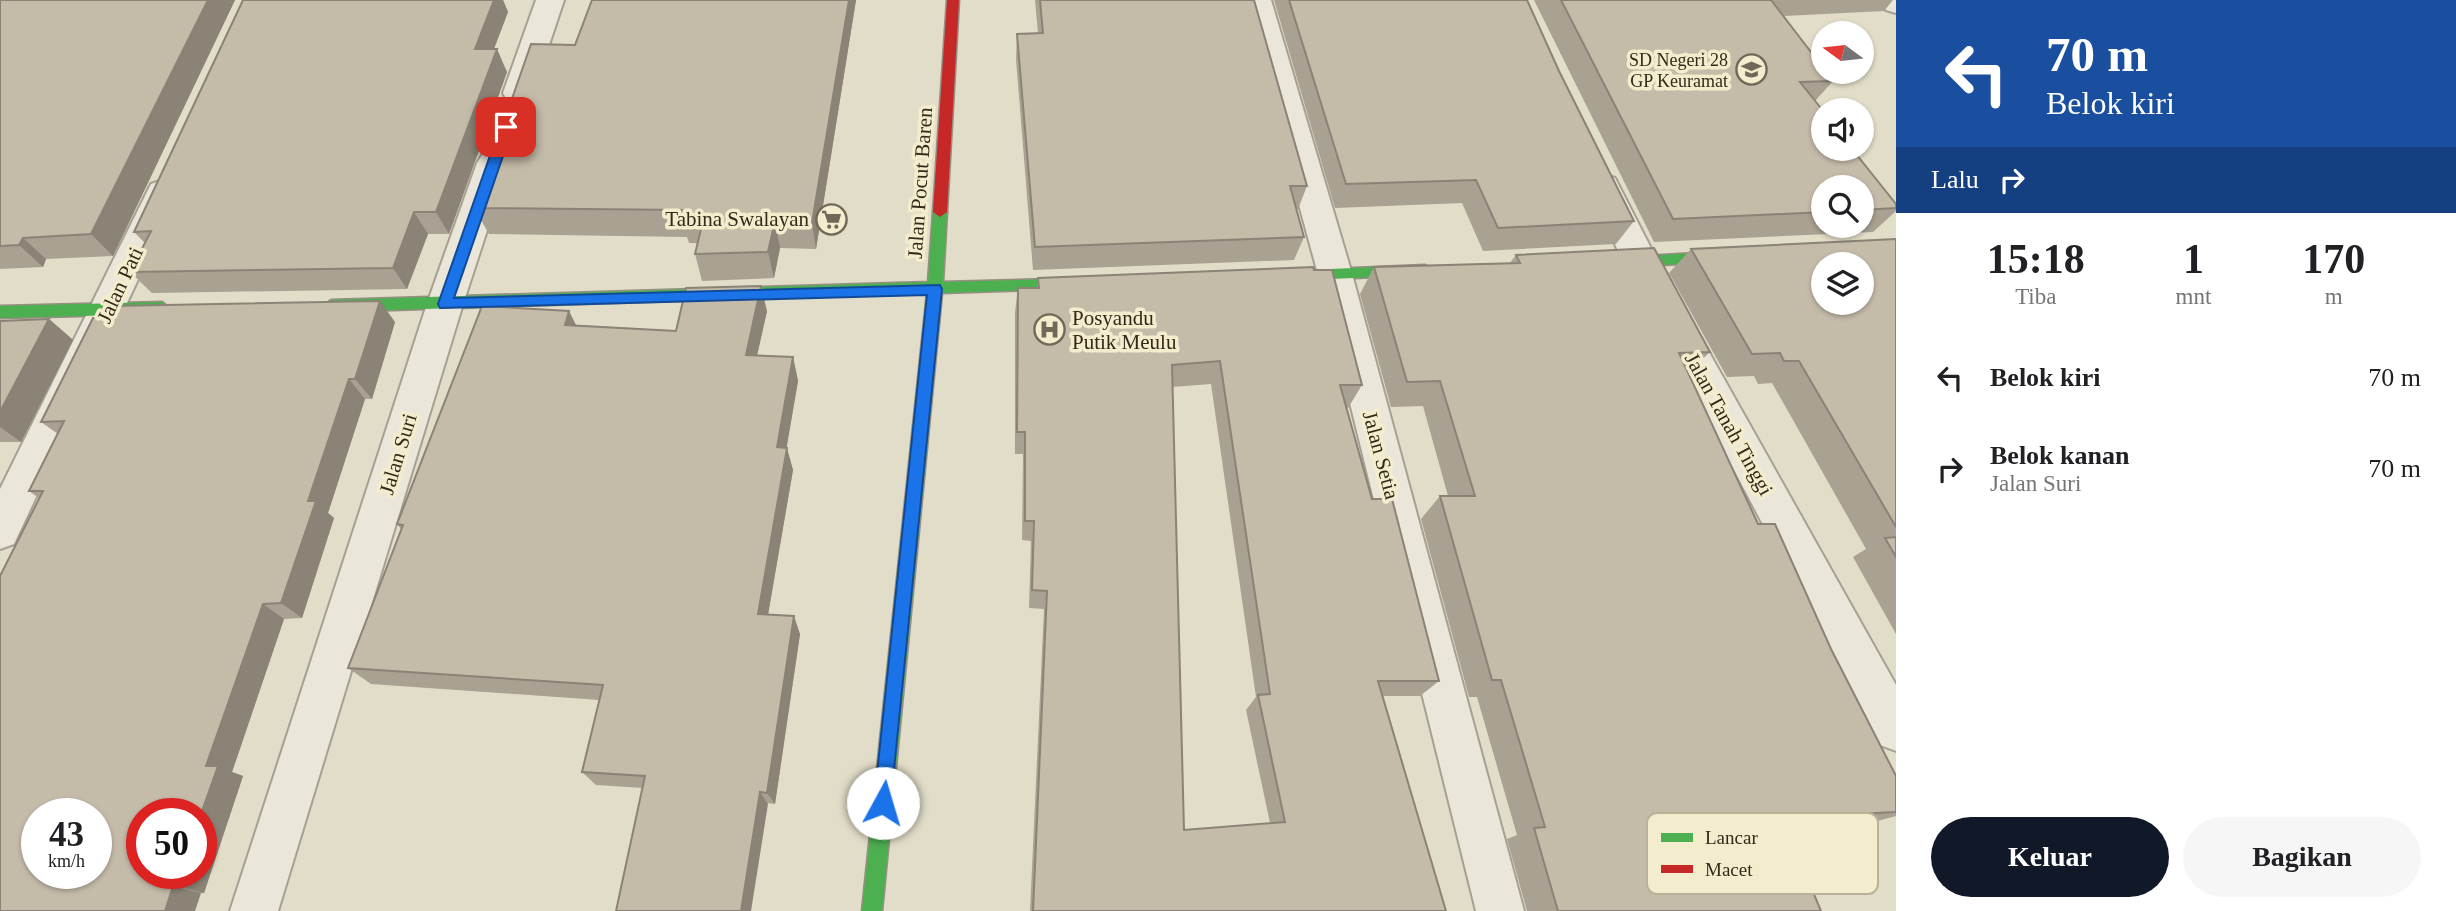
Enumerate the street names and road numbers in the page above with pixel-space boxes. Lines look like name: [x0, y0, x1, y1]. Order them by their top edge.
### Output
street label: Jalan Pocut Baren: [903, 106, 937, 259]
street label: Jalan Pati: [92, 243, 148, 327]
street label: Jalan Tanah Tinggi: [1680, 349, 1778, 500]
street label: Jalan Setia: [1358, 408, 1404, 502]
street label: Jalan Suri: [374, 410, 422, 497]

